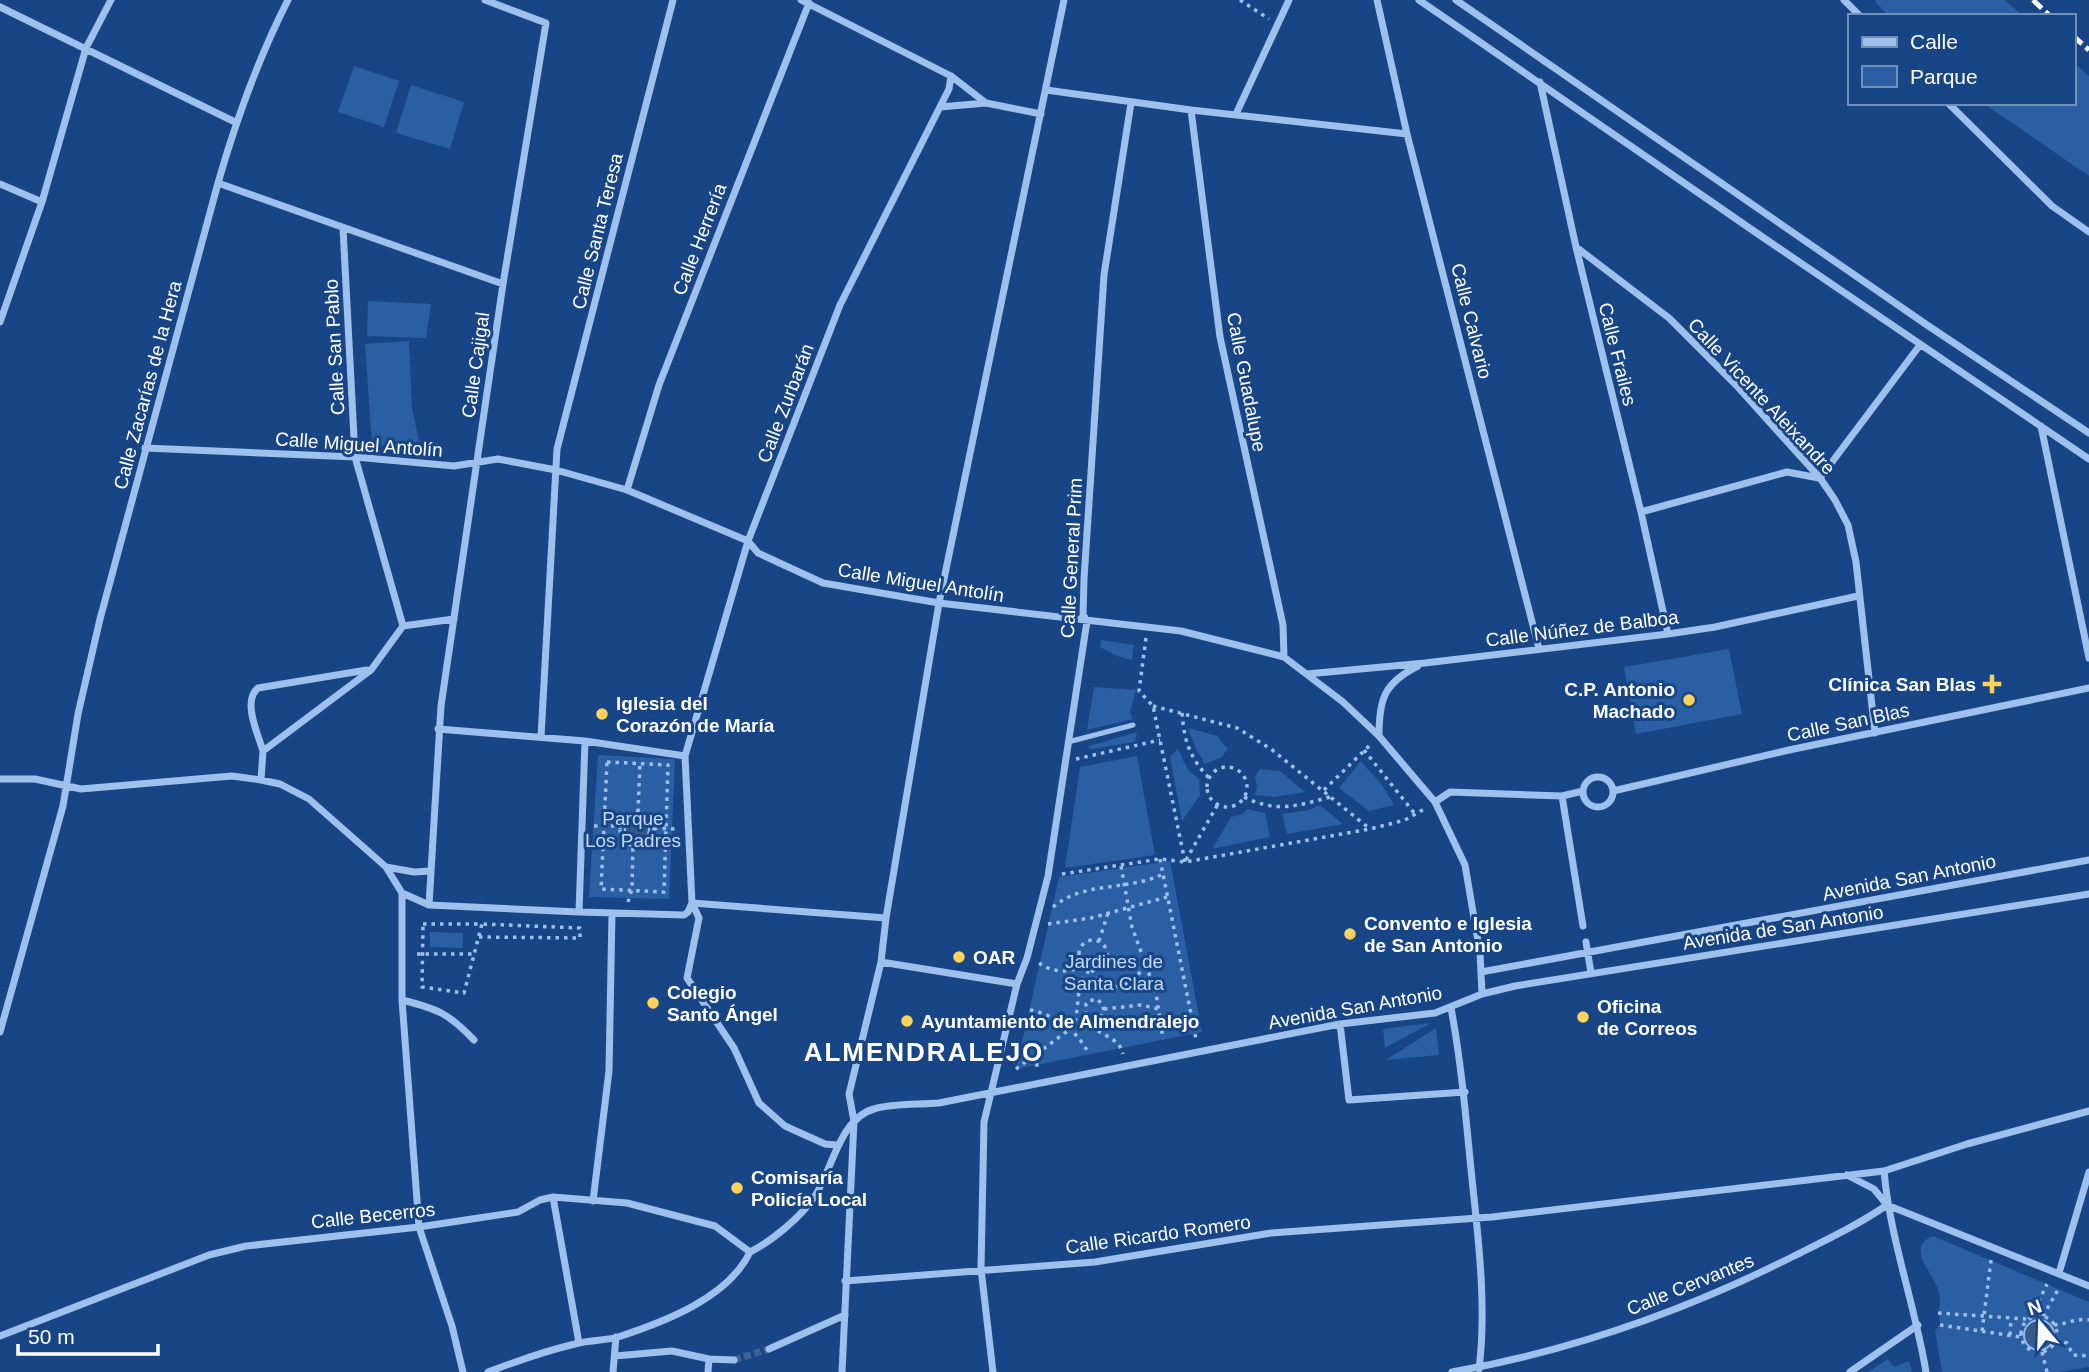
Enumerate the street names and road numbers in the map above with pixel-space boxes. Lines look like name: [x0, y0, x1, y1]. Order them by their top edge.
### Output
street label: Calle Santa Teresa: [568, 150, 627, 311]
street label: Calle Herrería: [668, 180, 731, 298]
street label: Calle Calvario: [1447, 261, 1496, 381]
street label: Calle Zacarías de la Hera: [109, 278, 186, 492]
street label: Calle San Pablo: [320, 278, 349, 416]
street label: Calle Frailes: [1595, 300, 1640, 408]
street label: Calle Cajigal: [458, 311, 493, 419]
street label: Calle Guadalupe: [1223, 311, 1270, 454]
street label: Calle Vicente Aleixandre: [1684, 314, 1839, 479]
street label: Calle Zurbarán: [753, 341, 818, 466]
street label: Calle Miguel Antolín: [274, 428, 443, 461]
street label: Calle General Prim: [1057, 477, 1086, 639]
street label: Calle Miguel Antolín: [836, 559, 1005, 606]
street label: Calle Núñez de Balboa: [1484, 606, 1680, 651]
street label: Calle San Blas: [1785, 699, 1911, 746]
street label: Avenida San Antonio: [1821, 850, 1998, 905]
street label: Avenida de San Antonio: [1681, 901, 1885, 954]
street label: Avenida San Antonio: [1267, 982, 1444, 1033]
street label: Calle Becerros: [310, 1199, 436, 1232]
street label: Calle Ricardo Romero: [1064, 1211, 1252, 1258]
street label: Calle Cervantes: [1624, 1249, 1757, 1320]

